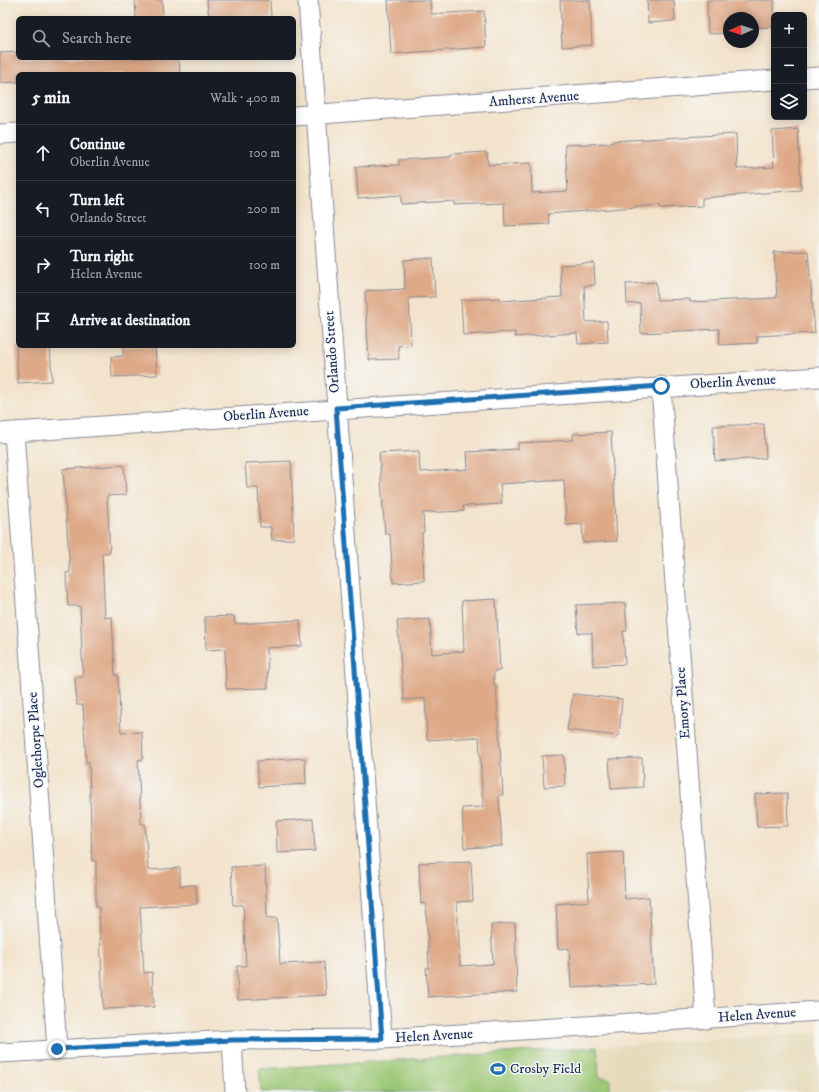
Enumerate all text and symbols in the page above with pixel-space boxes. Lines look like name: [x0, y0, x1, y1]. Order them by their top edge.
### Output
north arrow: [723, 12, 759, 48]
map controls: [771, 12, 807, 120]
button: +: [771, 12, 807, 48]
search box: [16, 16, 296, 60]
icon: search: [30, 27, 52, 49]
text: Search here: [62, 29, 131, 48]
button: −: [771, 48, 807, 84]
button: layers: [771, 84, 807, 120]
text: 5 min: [32, 87, 70, 109]
street label: Amherst Avenue: [488, 87, 580, 111]
text: Walk · 400 m: [210, 90, 280, 106]
text: Continue: [70, 135, 125, 154]
icon: ahead: [32, 142, 54, 164]
text: 100 m: [249, 145, 280, 161]
text: Oberlin Avenue: [70, 154, 150, 170]
text: Turn left: [70, 191, 124, 210]
icon: left: [32, 198, 54, 220]
text: 200 m: [247, 201, 280, 217]
text: Orlando Street: [70, 210, 147, 226]
text: Turn right: [70, 247, 133, 266]
icon: right: [32, 254, 54, 276]
text: 100 m: [249, 257, 280, 273]
text: Helen Avenue: [70, 266, 142, 282]
icon: arrive: [32, 310, 54, 332]
street label: Orlando Street: [320, 310, 344, 394]
text: Arrive at destination: [70, 311, 190, 330]
street label: Oberlin Avenue: [690, 371, 777, 393]
route start: [652, 377, 670, 395]
street label: Oberlin Avenue: [223, 402, 310, 426]
street label: Emory Place: [671, 666, 694, 740]
street label: Oglethorpe Place: [24, 691, 48, 789]
street label: Helen Avenue: [717, 1003, 797, 1027]
street label: Helen Avenue: [395, 1025, 474, 1047]
route end: [48, 1040, 66, 1058]
sports icon: Crosby Field: [489, 1060, 507, 1078]
place label: Crosby Field: [510, 1060, 581, 1078]

